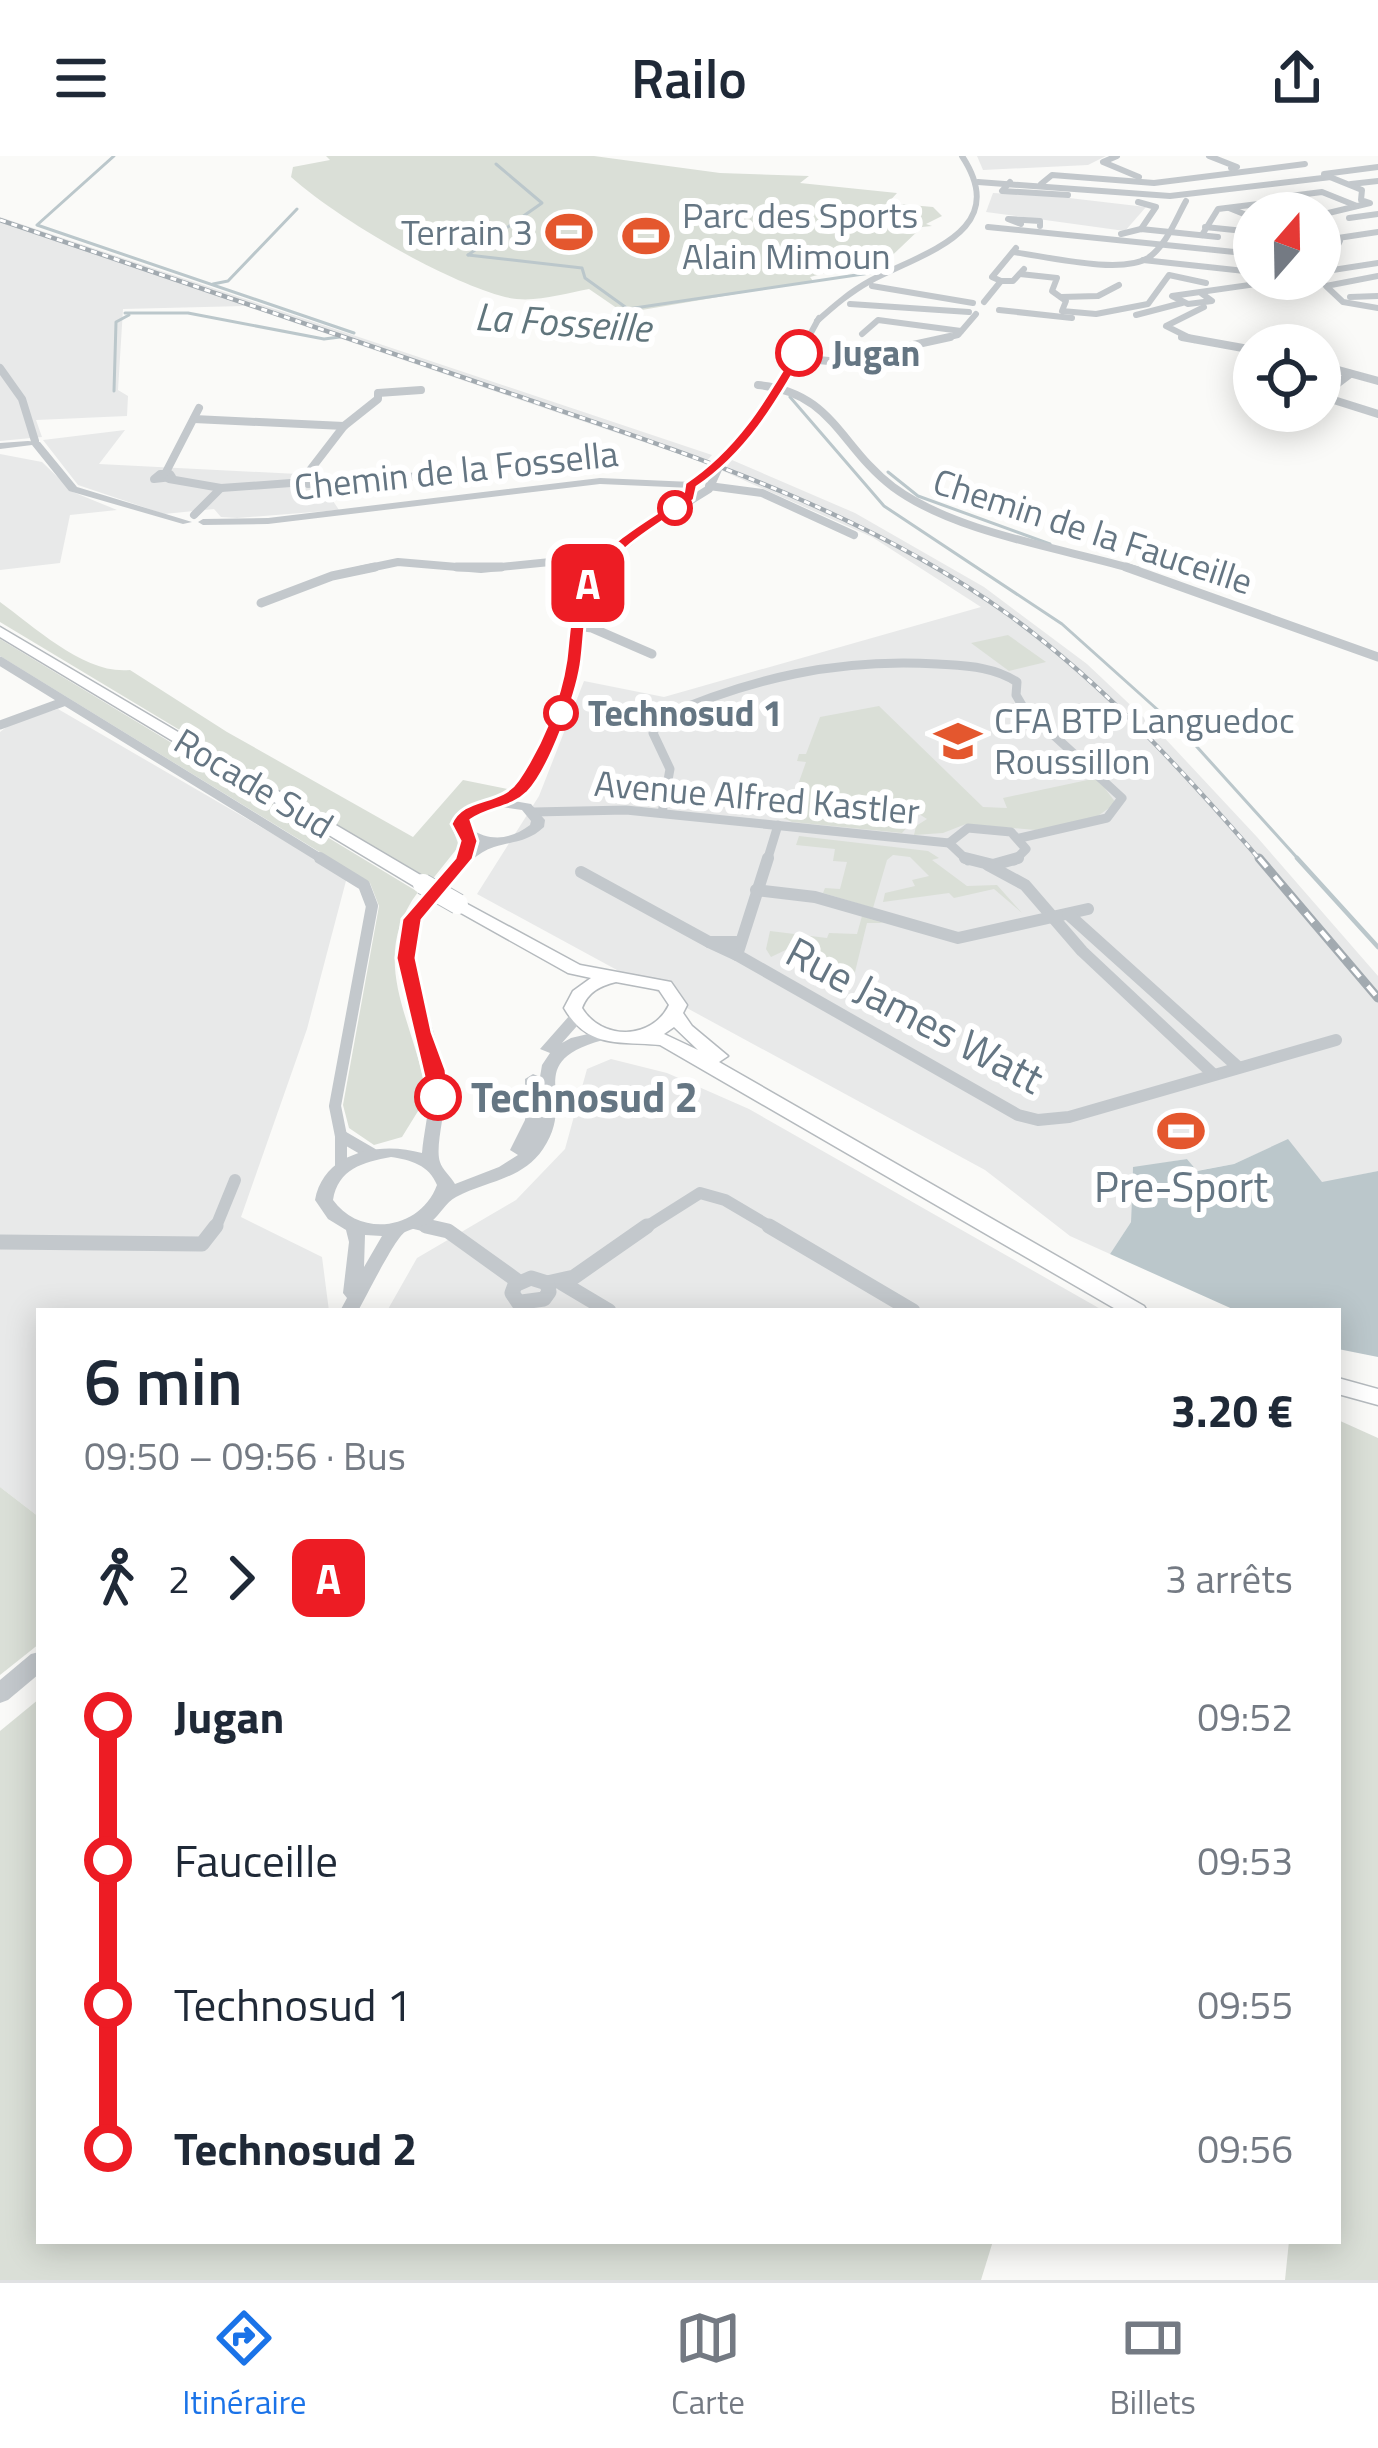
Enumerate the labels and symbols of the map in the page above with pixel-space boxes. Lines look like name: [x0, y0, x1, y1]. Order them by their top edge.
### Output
place label: Parc des Sports Alain Mimoun: [682, 187, 918, 283]
north arrow: [1233, 192, 1341, 300]
place label: Terrain 3: [401, 204, 533, 259]
sports icon: Terrain 3: [544, 207, 594, 257]
sports icon: Parc des Sports Alain Mimoun: [621, 211, 671, 261]
water label: La Fosseille: [473, 286, 655, 357]
place label: Jugan: [832, 325, 920, 380]
marker: Jugan: [777, 331, 821, 375]
street label: Chemin de la Fossella: [291, 425, 621, 514]
street label: Chemin de la Fauceille: [926, 453, 1260, 608]
unlabelled marker: [659, 492, 691, 524]
line badge: A: [549, 544, 627, 622]
place label: Technosud 1: [588, 685, 783, 740]
place label: CFA BTP Languedoc Roussillon: [994, 692, 1295, 788]
marker: Technosud 1: [545, 697, 577, 729]
street label: Rocade Sud: [164, 713, 344, 852]
school or university icon: CFA BTP Languedoc Roussillon: [933, 716, 983, 766]
street label: Avenue Alfred Kastler: [592, 755, 922, 838]
street label: Rue James Watt: [775, 919, 1056, 1109]
place label: Technosud 2: [471, 1064, 698, 1128]
marker: Technosud 2: [416, 1075, 460, 1119]
sports icon: Pre-Sport: [1156, 1106, 1206, 1156]
place label: Pre-Sport: [1094, 1154, 1268, 1218]

